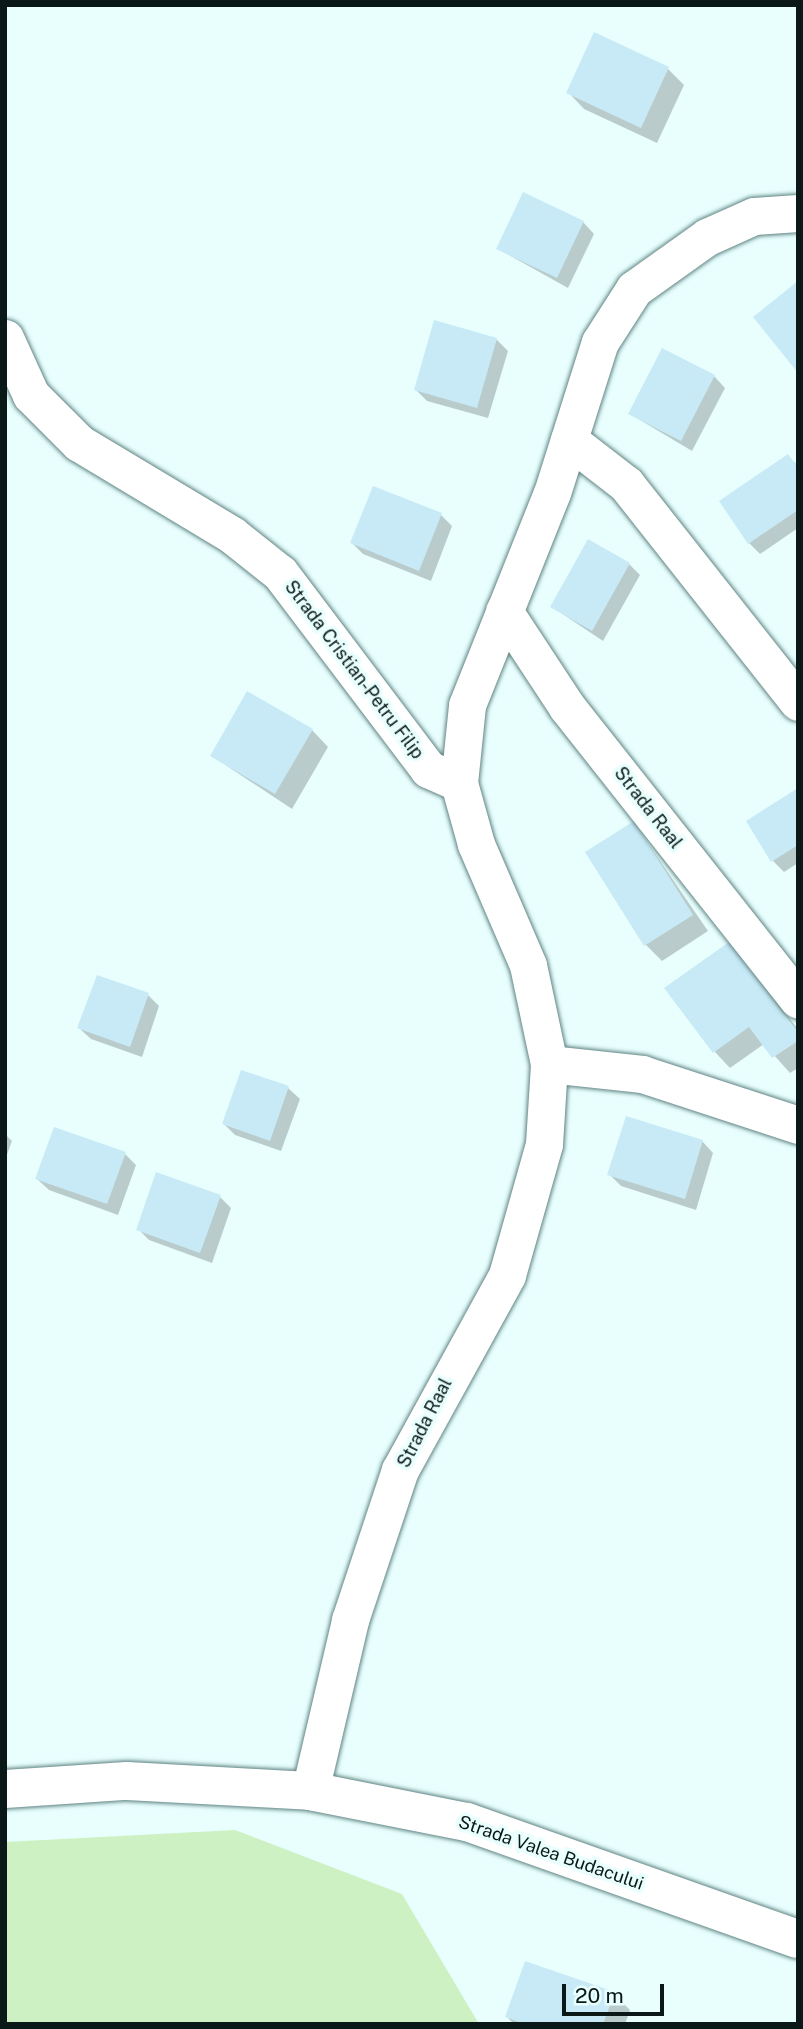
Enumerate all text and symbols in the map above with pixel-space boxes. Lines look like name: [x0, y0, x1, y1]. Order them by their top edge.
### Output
street label: Strada Cristian-Petru Filip: [280, 577, 428, 763]
street label: Strada Raal: [609, 763, 687, 853]
street label: Strada Raal: [393, 1375, 457, 1471]
street label: Strada Valea Budacului: [455, 1811, 647, 1895]
scale bar: [565, 1969, 666, 2013]
text: 20 m: [575, 1983, 624, 2008]

